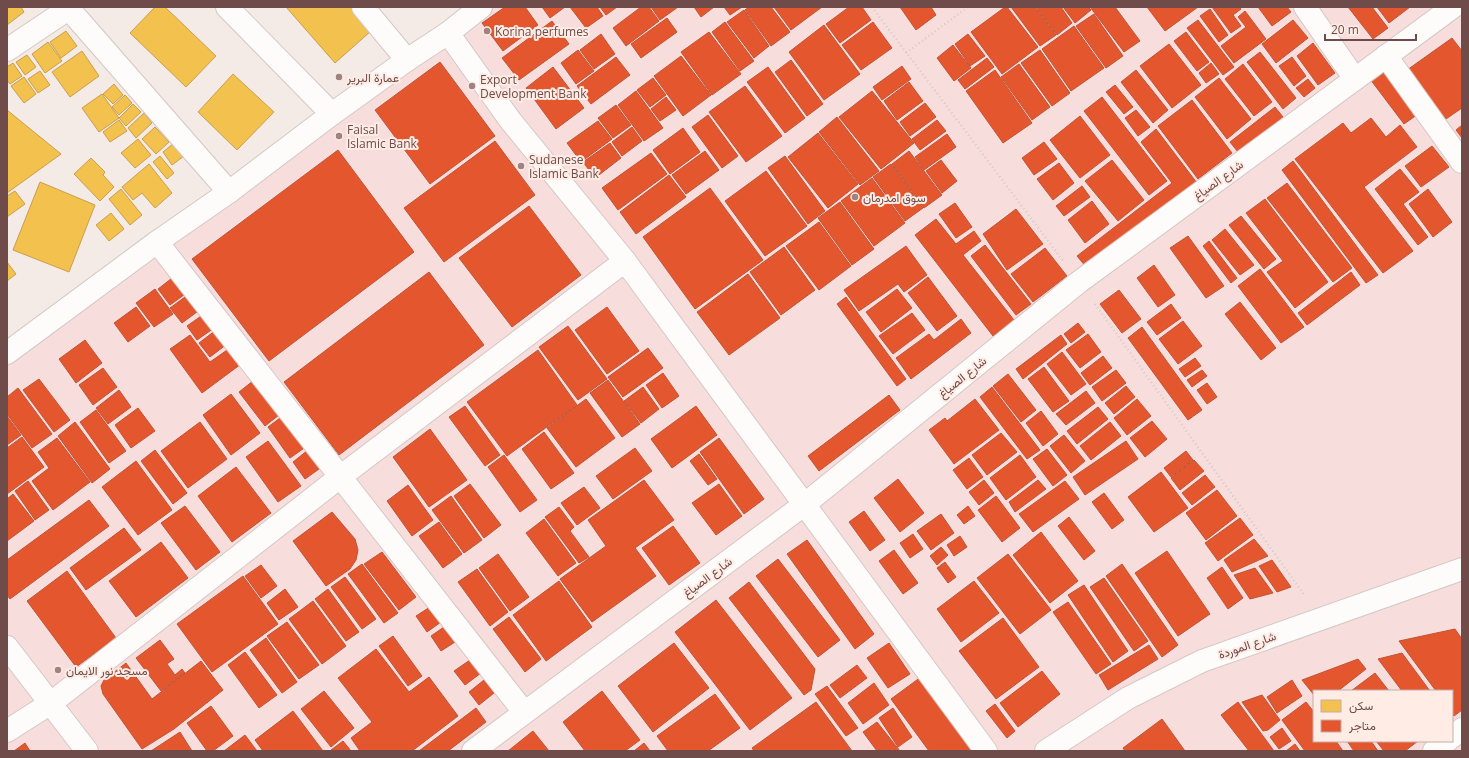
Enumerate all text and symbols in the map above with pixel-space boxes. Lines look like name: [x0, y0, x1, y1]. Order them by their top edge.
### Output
scale bar: [1325, 16, 1416, 42]
text: 20 m: [1331, 21, 1359, 38]
place label: Korina perfumes: [495, 23, 589, 40]
marker: Korina perfumes: [482, 26, 492, 36]
place label: عمارة البرير: [346, 69, 399, 86]
place label: Export Development Bank: [480, 71, 587, 102]
marker: عمارة البرير: [334, 72, 344, 82]
marker: Export Development Bank: [467, 81, 477, 91]
place label: Faisal Islamic Bank: [347, 121, 418, 152]
marker: Faisal Islamic Bank: [334, 131, 344, 141]
place label: Sudanese Islamic Bank: [529, 151, 600, 182]
street label: شارع الصياغ: [1189, 156, 1247, 205]
marker: Sudanese Islamic Bank: [516, 161, 526, 171]
place label: سوق امدرمان: [863, 189, 926, 206]
marker: سوق امدرمان: [850, 192, 860, 202]
street label: شارع الصياغ: [934, 352, 991, 403]
street label: شارع الصياغ: [679, 553, 736, 602]
street label: شارع الموردة: [1216, 627, 1279, 664]
place label: مسجد نور الايمان: [66, 662, 148, 679]
marker: مسجد نور الايمان: [53, 665, 63, 675]
legend: [1313, 690, 1453, 742]
text: سكن: [1349, 697, 1373, 714]
text: متاجر: [1348, 717, 1376, 734]

